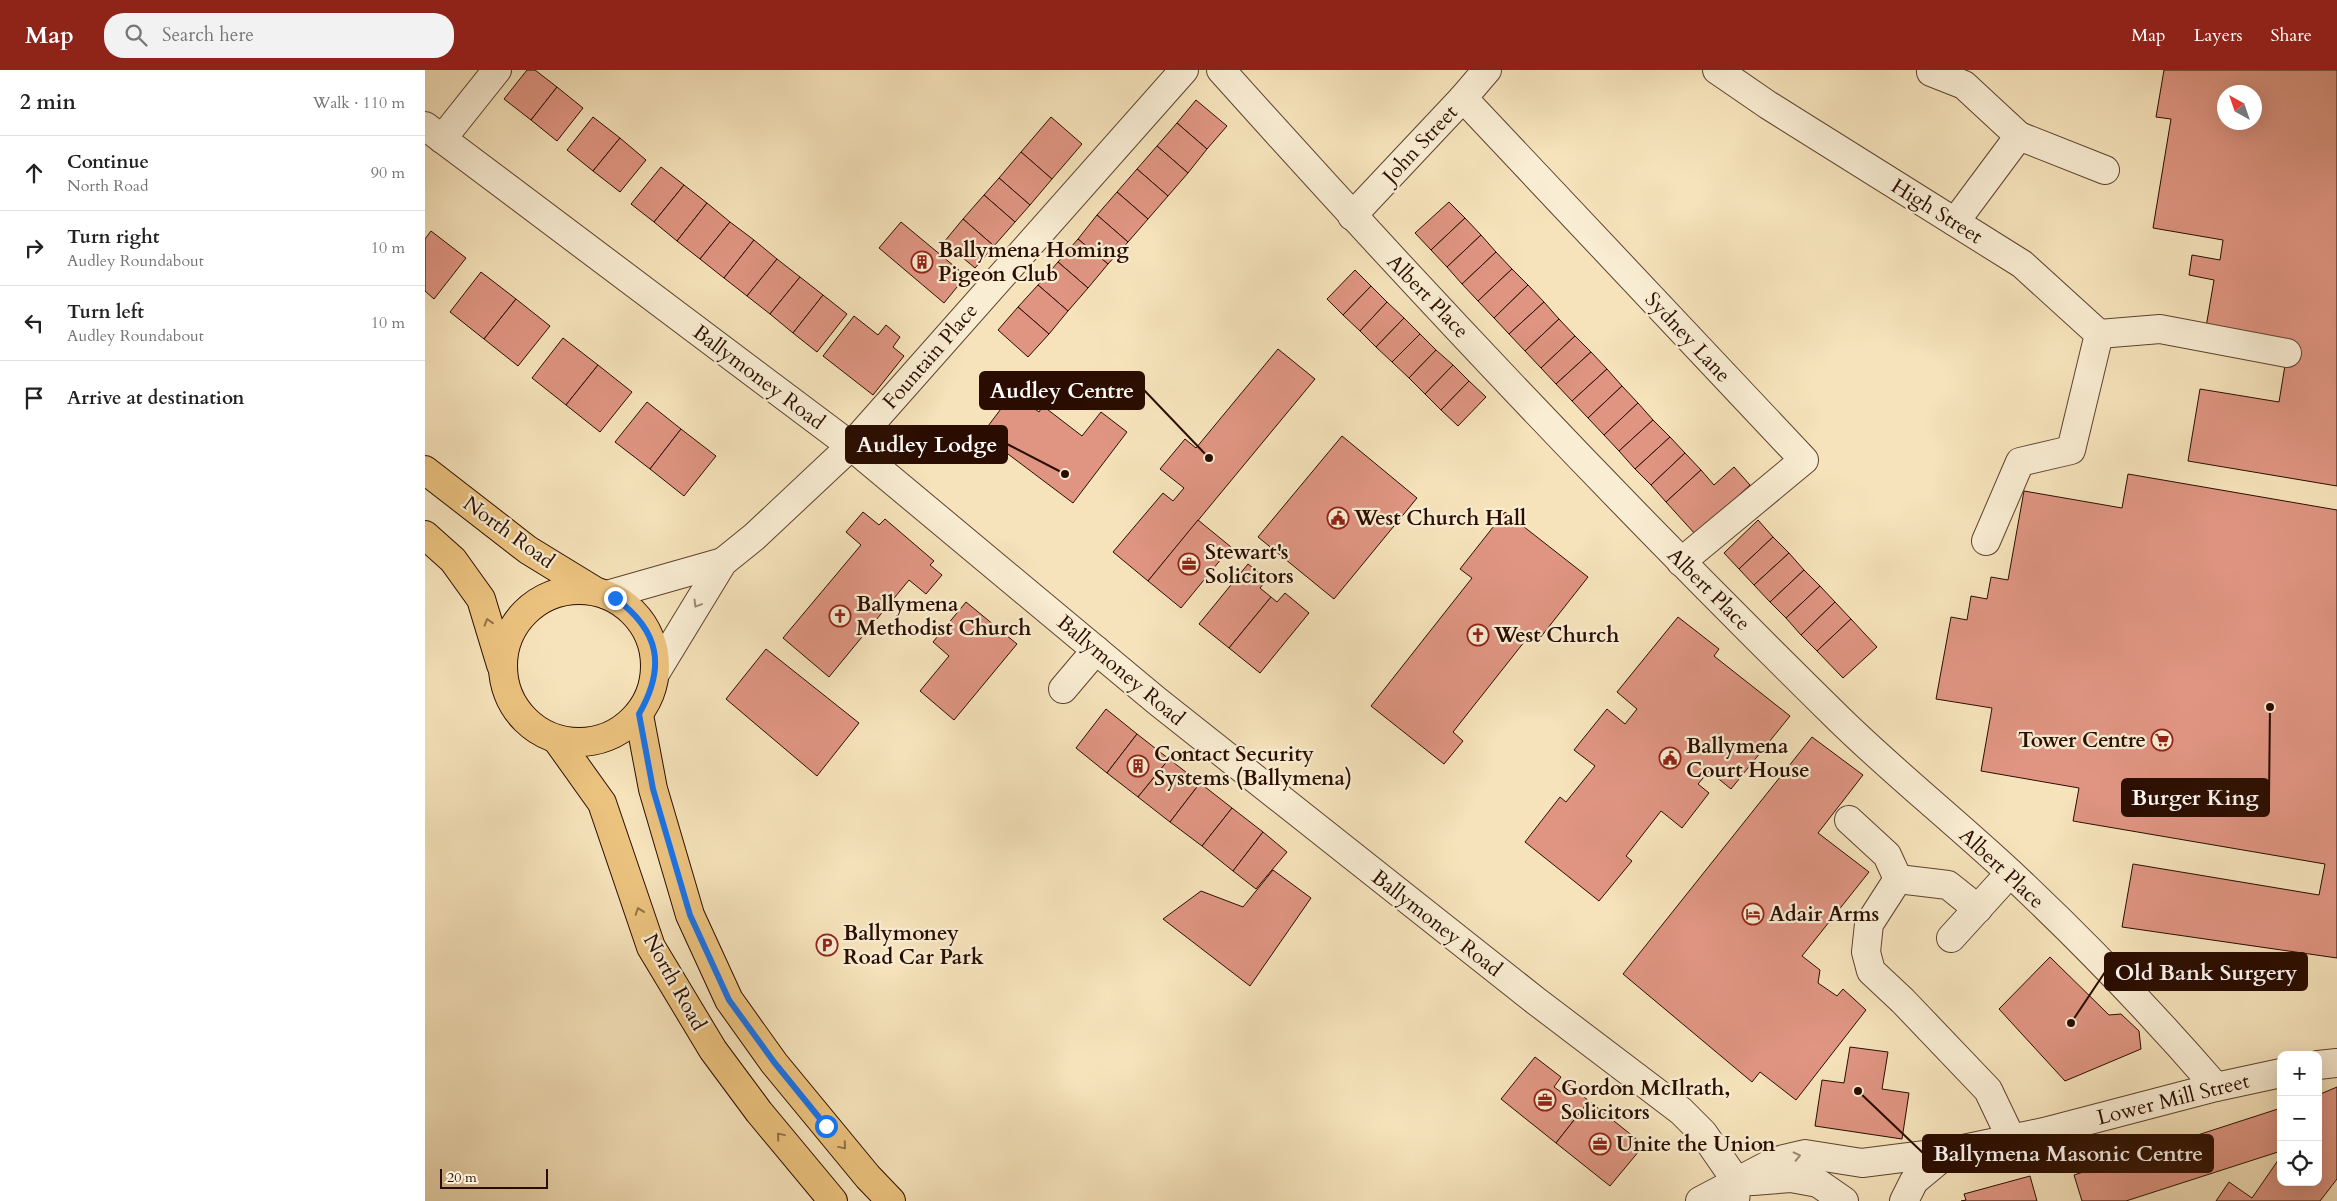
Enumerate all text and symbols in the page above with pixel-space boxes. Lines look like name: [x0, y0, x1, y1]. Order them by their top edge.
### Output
search box: [104, 13, 454, 58]
text: Map: [25, 19, 74, 52]
icon: search: [122, 21, 150, 49]
text: Search here: [162, 22, 254, 48]
text: Map: [2131, 23, 2166, 48]
text: Layers: [2194, 23, 2243, 48]
text: Share: [2271, 23, 2312, 48]
north arrow: [2217, 85, 2262, 130]
text: 2 min: [20, 88, 76, 117]
text: Walk · 110 m: [313, 92, 405, 114]
street label: John Street: [1374, 98, 1465, 192]
text: Continue: [67, 149, 149, 175]
icon: ahead: [20, 159, 48, 187]
text: 90 m: [371, 162, 405, 184]
street label: High Street: [1885, 172, 1988, 251]
text: North Road: [67, 175, 148, 197]
text: Turn right: [67, 224, 159, 250]
icon: right: [20, 234, 48, 262]
place label: Ballymena Homing Pigeon Club: [938, 236, 1129, 289]
text: 10 m: [371, 237, 405, 259]
street label: Albert Place: [1380, 248, 1475, 345]
text: Audley Roundabout: [67, 250, 204, 272]
building icon: Ballymena Homing Pigeon Club: [910, 250, 934, 274]
street label: Sydney Lane: [1638, 286, 1737, 389]
street label: Fountain Place: [876, 297, 985, 416]
text: Turn left: [67, 299, 144, 325]
icon: left: [20, 309, 48, 337]
text: 10 m: [371, 312, 405, 334]
street label: Ballymoney Road: [687, 318, 831, 437]
text: Audley Roundabout: [67, 325, 204, 347]
callout: Audley Centre: [980, 372, 1144, 409]
text: Audley Centre: [990, 376, 1134, 406]
icon: arrive: [20, 384, 48, 412]
text: Arrive at destination: [67, 385, 244, 411]
callout: Audley Lodge: [846, 426, 1007, 463]
text: Audley Lodge: [857, 430, 997, 460]
street label: North Road: [457, 489, 560, 576]
place label: West Church Hall: [1353, 504, 1526, 533]
public building icon: West Church Hall: [1326, 506, 1350, 530]
place label: Stewart's Solicitors: [1205, 538, 1294, 591]
street label: Albert Place: [1661, 541, 1757, 637]
office icon: Stewart's Solicitors: [1177, 552, 1201, 576]
route end: [604, 587, 627, 610]
place label: Ballymena Methodist Church: [856, 590, 1031, 643]
one-way arrow: [694, 598, 704, 607]
church icon: Ballymena Methodist Church: [828, 604, 852, 628]
street label: Ballymoney Road: [1051, 608, 1191, 732]
one-way arrow: [484, 619, 494, 627]
place label: West Church: [1493, 621, 1619, 650]
church icon: West Church: [1466, 623, 1490, 647]
place label: Tower Centre: [2018, 726, 2146, 755]
supermarket icon: Tower Centre: [2150, 728, 2174, 752]
place label: Ballymena Court House: [1686, 732, 1810, 785]
place label: Contact Security Systems (Ballymena): [1154, 740, 1352, 793]
public building icon: Ballymena Court House: [1658, 746, 1682, 770]
building icon: Contact Security Systems (Ballymena): [1126, 754, 1150, 778]
callout: Burger King: [2122, 779, 2269, 816]
text: Burger King: [2131, 783, 2260, 813]
street label: Albert Place: [1953, 821, 2051, 915]
street label: Ballymoney Road: [1365, 863, 1508, 984]
place label: Adair Arms: [1769, 900, 1879, 929]
hotel icon: Adair Arms: [1741, 902, 1765, 926]
one-way arrow: [635, 907, 645, 915]
place label: Ballymoney Road Car Park: [843, 919, 984, 972]
street label: North Road: [636, 928, 713, 1036]
parking icon: Ballymoney Road Car Park: [815, 933, 839, 957]
callout: Old Bank Surgery: [2105, 953, 2307, 990]
text: Old Bank Surgery: [2115, 958, 2298, 988]
map controls: [2277, 1051, 2322, 1186]
button: +: [2277, 1051, 2322, 1096]
street label: Lower Mill Street: [2094, 1066, 2253, 1132]
place label: Gordon McIlrath, Solicitors: [1561, 1074, 1730, 1127]
office icon: Gordon McIlrath, Solicitors: [1533, 1088, 1557, 1112]
button: −: [2277, 1096, 2322, 1141]
route start: [815, 1115, 838, 1138]
place label: Unite the Union: [1616, 1130, 1776, 1159]
office icon: Unite the Union: [1588, 1132, 1612, 1156]
one-way arrow: [776, 1133, 785, 1142]
callout: Ballymena Masonic Centre: [1923, 1135, 2213, 1172]
text: Ballymena Masonic Centre: [1933, 1139, 2203, 1169]
one-way arrow: [837, 1141, 846, 1150]
button: locate: [2277, 1141, 2322, 1186]
one-way arrow: [1793, 1152, 1802, 1162]
scale bar: [440, 1166, 547, 1189]
text: 20 m: [447, 1168, 477, 1187]

